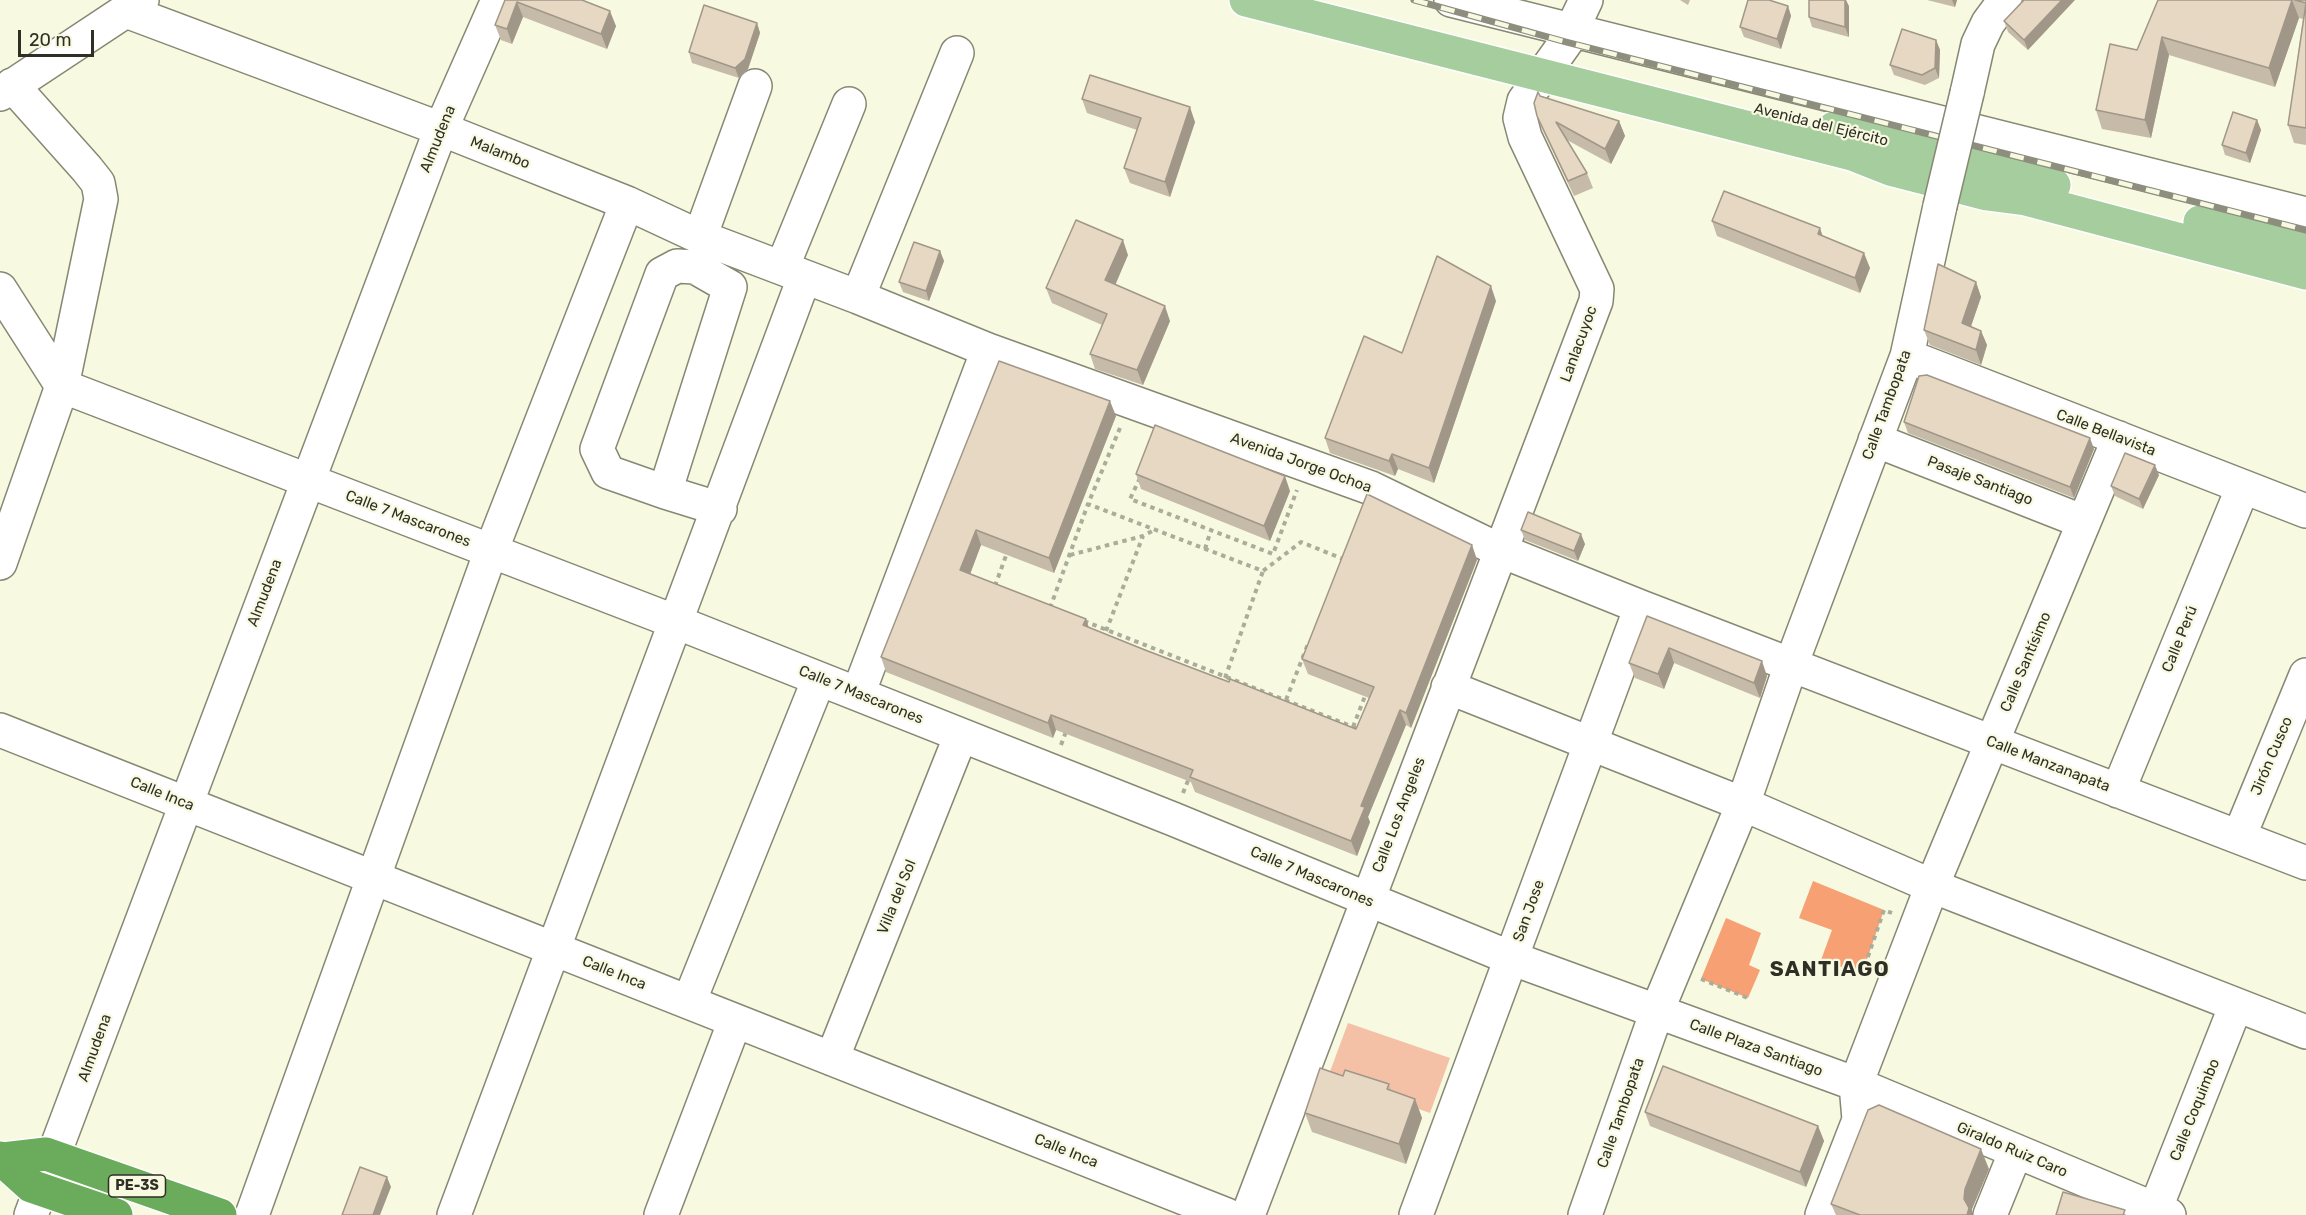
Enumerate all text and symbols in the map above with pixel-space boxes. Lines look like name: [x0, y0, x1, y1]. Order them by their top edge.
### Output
scale bar: [21, 18, 98, 56]
text: 20 m: [29, 29, 71, 51]
street label: Avenida del Ejército: [1752, 100, 1890, 150]
street label: Almudena: [416, 103, 460, 175]
street label: Malambo: [467, 133, 533, 173]
street label: Lanlacuyoc: [1557, 303, 1601, 385]
street label: Calle Tambopata: [1859, 348, 1915, 462]
street label: Calle Bellavista: [2054, 406, 2158, 460]
street label: Avenida Jorge Ochoa: [1228, 429, 1374, 497]
street label: Pasaje Santiago: [1925, 453, 2035, 509]
street label: Calle 7 Mascarones: [343, 487, 473, 551]
street label: Almudena: [244, 557, 286, 629]
street label: Calle Perú: [2158, 603, 2202, 675]
street label: Calle Santísimo: [1997, 609, 2055, 715]
street label: Calle 7 Mascarones: [796, 662, 926, 728]
street label: Jirón Cusco: [2247, 714, 2297, 798]
street label: Calle Manzanapata: [1983, 732, 2113, 796]
street label: Calle Los Angeles: [1369, 755, 1429, 875]
street label: Calle Inca: [127, 773, 197, 815]
street label: Calle 7 Mascarones: [1247, 843, 1377, 911]
street label: Villa del Sol: [874, 857, 920, 937]
street label: San Jose: [1510, 878, 1548, 944]
street label: Calle Inca: [579, 952, 649, 994]
district label: SANTIAGO: [1770, 957, 1890, 983]
street label: Almudena: [74, 1012, 116, 1084]
street label: Calle Plaza Santiago: [1687, 1015, 1825, 1081]
street label: Calle Tambopata: [1594, 1056, 1648, 1170]
street label: Calle Coquimbo: [2166, 1056, 2224, 1164]
street label: Giraldo Ruiz Caro: [1954, 1119, 2070, 1181]
street label: Calle Inca: [1031, 1130, 1101, 1172]
road number: PE-3S: [108, 1175, 166, 1197]

